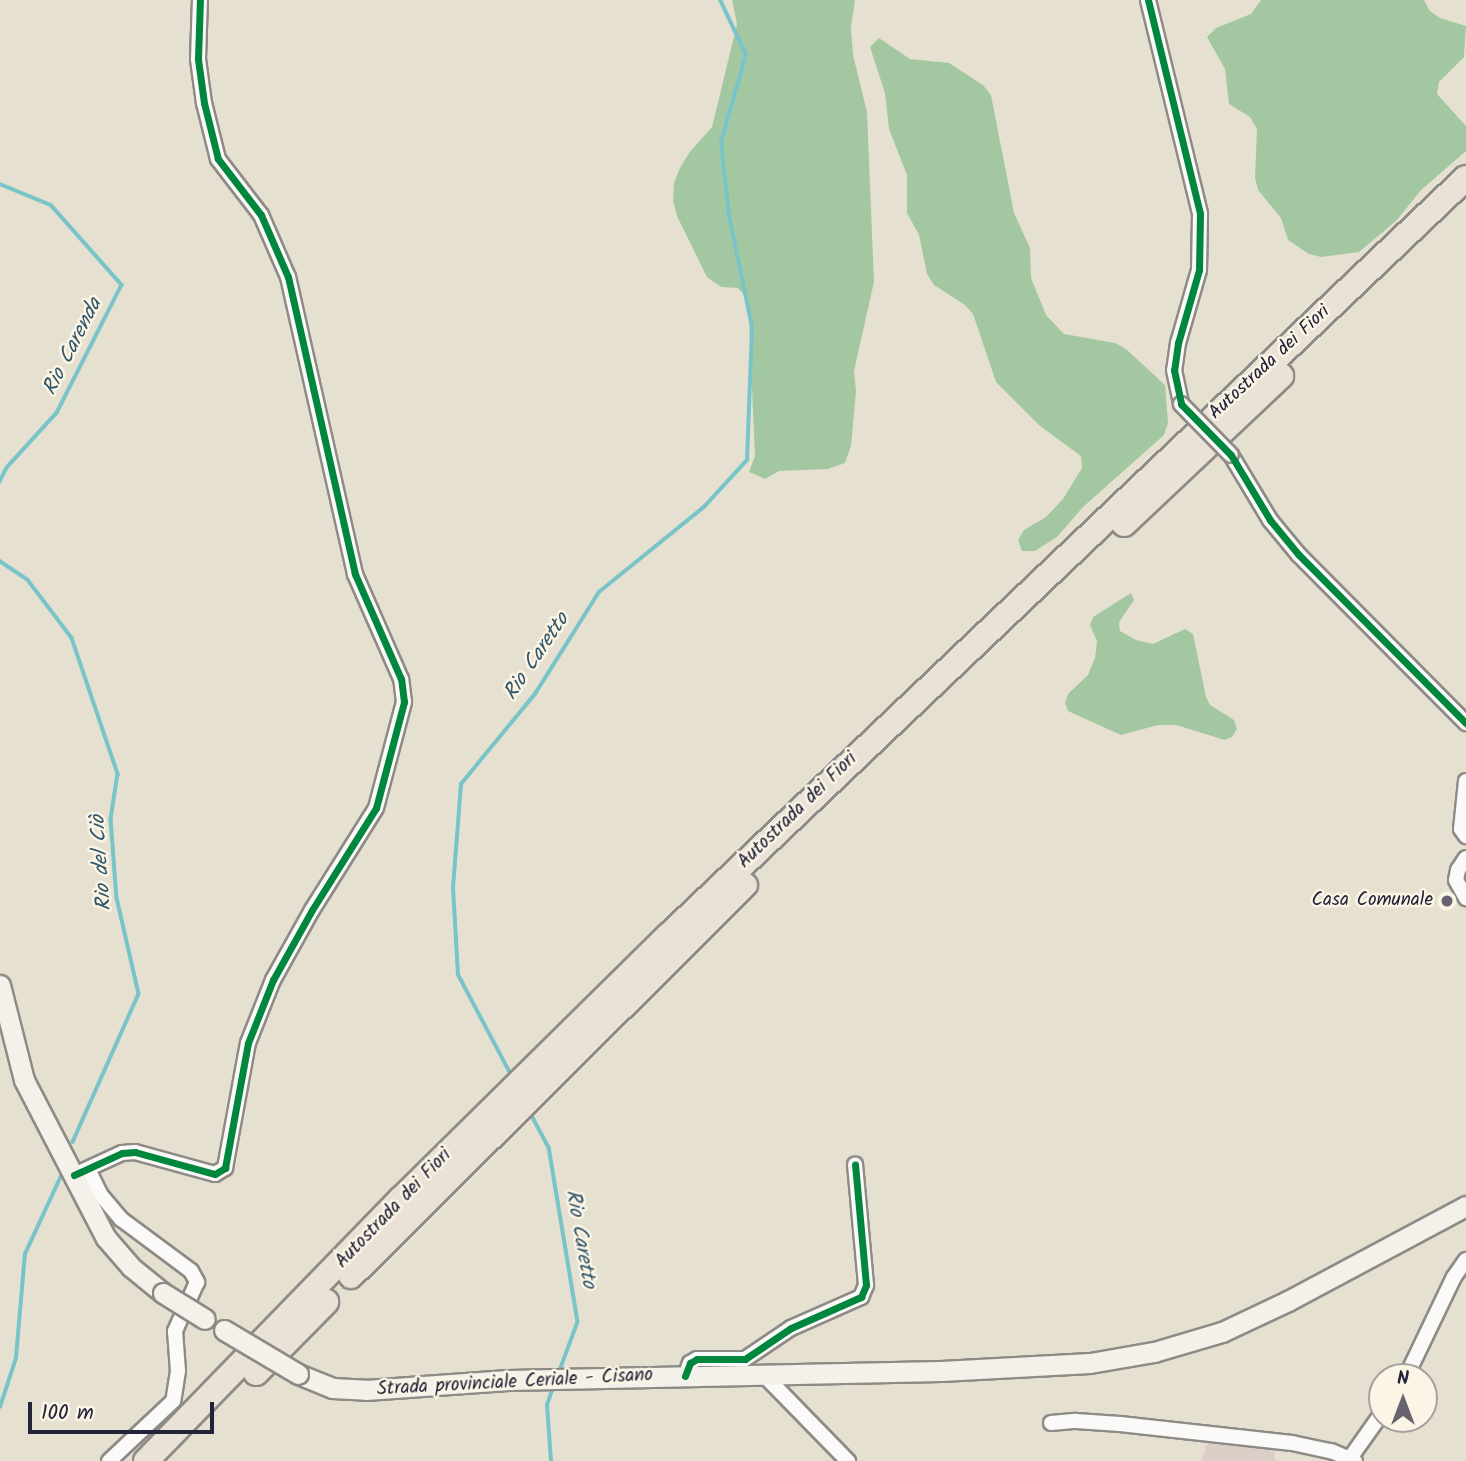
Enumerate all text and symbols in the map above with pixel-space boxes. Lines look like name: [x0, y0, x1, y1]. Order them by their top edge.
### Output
water label: Rio Carenda: [38, 294, 108, 400]
street label: Autostrada dei Fiori: [1205, 301, 1335, 425]
water label: Rio Caretto: [499, 609, 575, 705]
street label: Autostrada dei Fiori: [733, 748, 863, 874]
water label: Rio del Ciò: [86, 814, 118, 912]
place label: Casa Comunale: [1312, 890, 1433, 912]
marker: Casa Comunale: [1439, 893, 1455, 909]
street label: Autostrada dei Fiori: [331, 1144, 457, 1274]
water label: Rio Caretto: [559, 1188, 601, 1290]
north arrow: [1368, 1363, 1438, 1433]
street label: Strada provinciale Ceriale - Cisano: [376, 1364, 654, 1402]
text: N: [1397, 1364, 1409, 1394]
scale bar: [32, 1388, 217, 1432]
text: 100 m: [41, 1397, 94, 1430]

